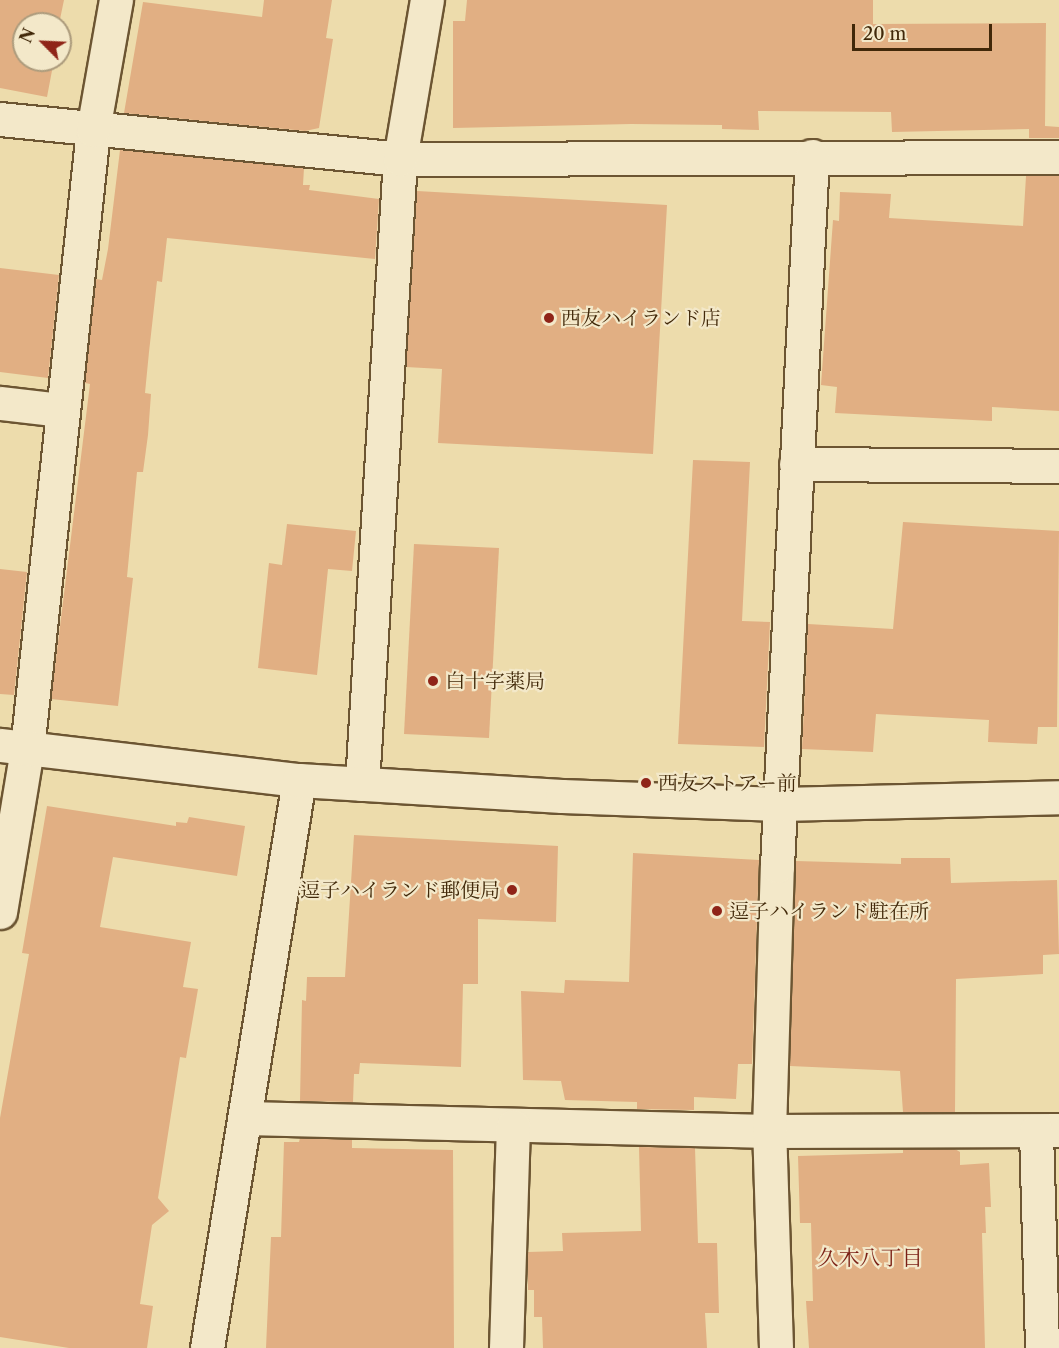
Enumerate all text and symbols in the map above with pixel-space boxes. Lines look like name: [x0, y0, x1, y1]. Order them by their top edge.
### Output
north arrow: [12, 12, 72, 72]
scale bar: [855, 12, 994, 50]
text: 20 m: [863, 23, 906, 45]
text: N: [15, 25, 39, 46]
place label: 西友ハイランド店: [561, 306, 721, 330]
marker: 西友ハイランド店: [542, 311, 556, 325]
place label: 白十字薬局: [445, 669, 545, 693]
marker: 白十字薬局: [426, 674, 440, 688]
place label: 西友ストアー前: [658, 771, 797, 795]
marker: 西友ストアー前: [639, 776, 653, 790]
place label: 逗子ハイランド郵便局: [300, 878, 500, 902]
marker: 逗子ハイランド郵便局: [505, 883, 519, 897]
place label: 逗子ハイランド駐在所: [729, 899, 929, 923]
marker: 逗子ハイランド駐在所: [710, 904, 724, 918]
district label: 久木八丁目: [818, 1245, 922, 1271]

